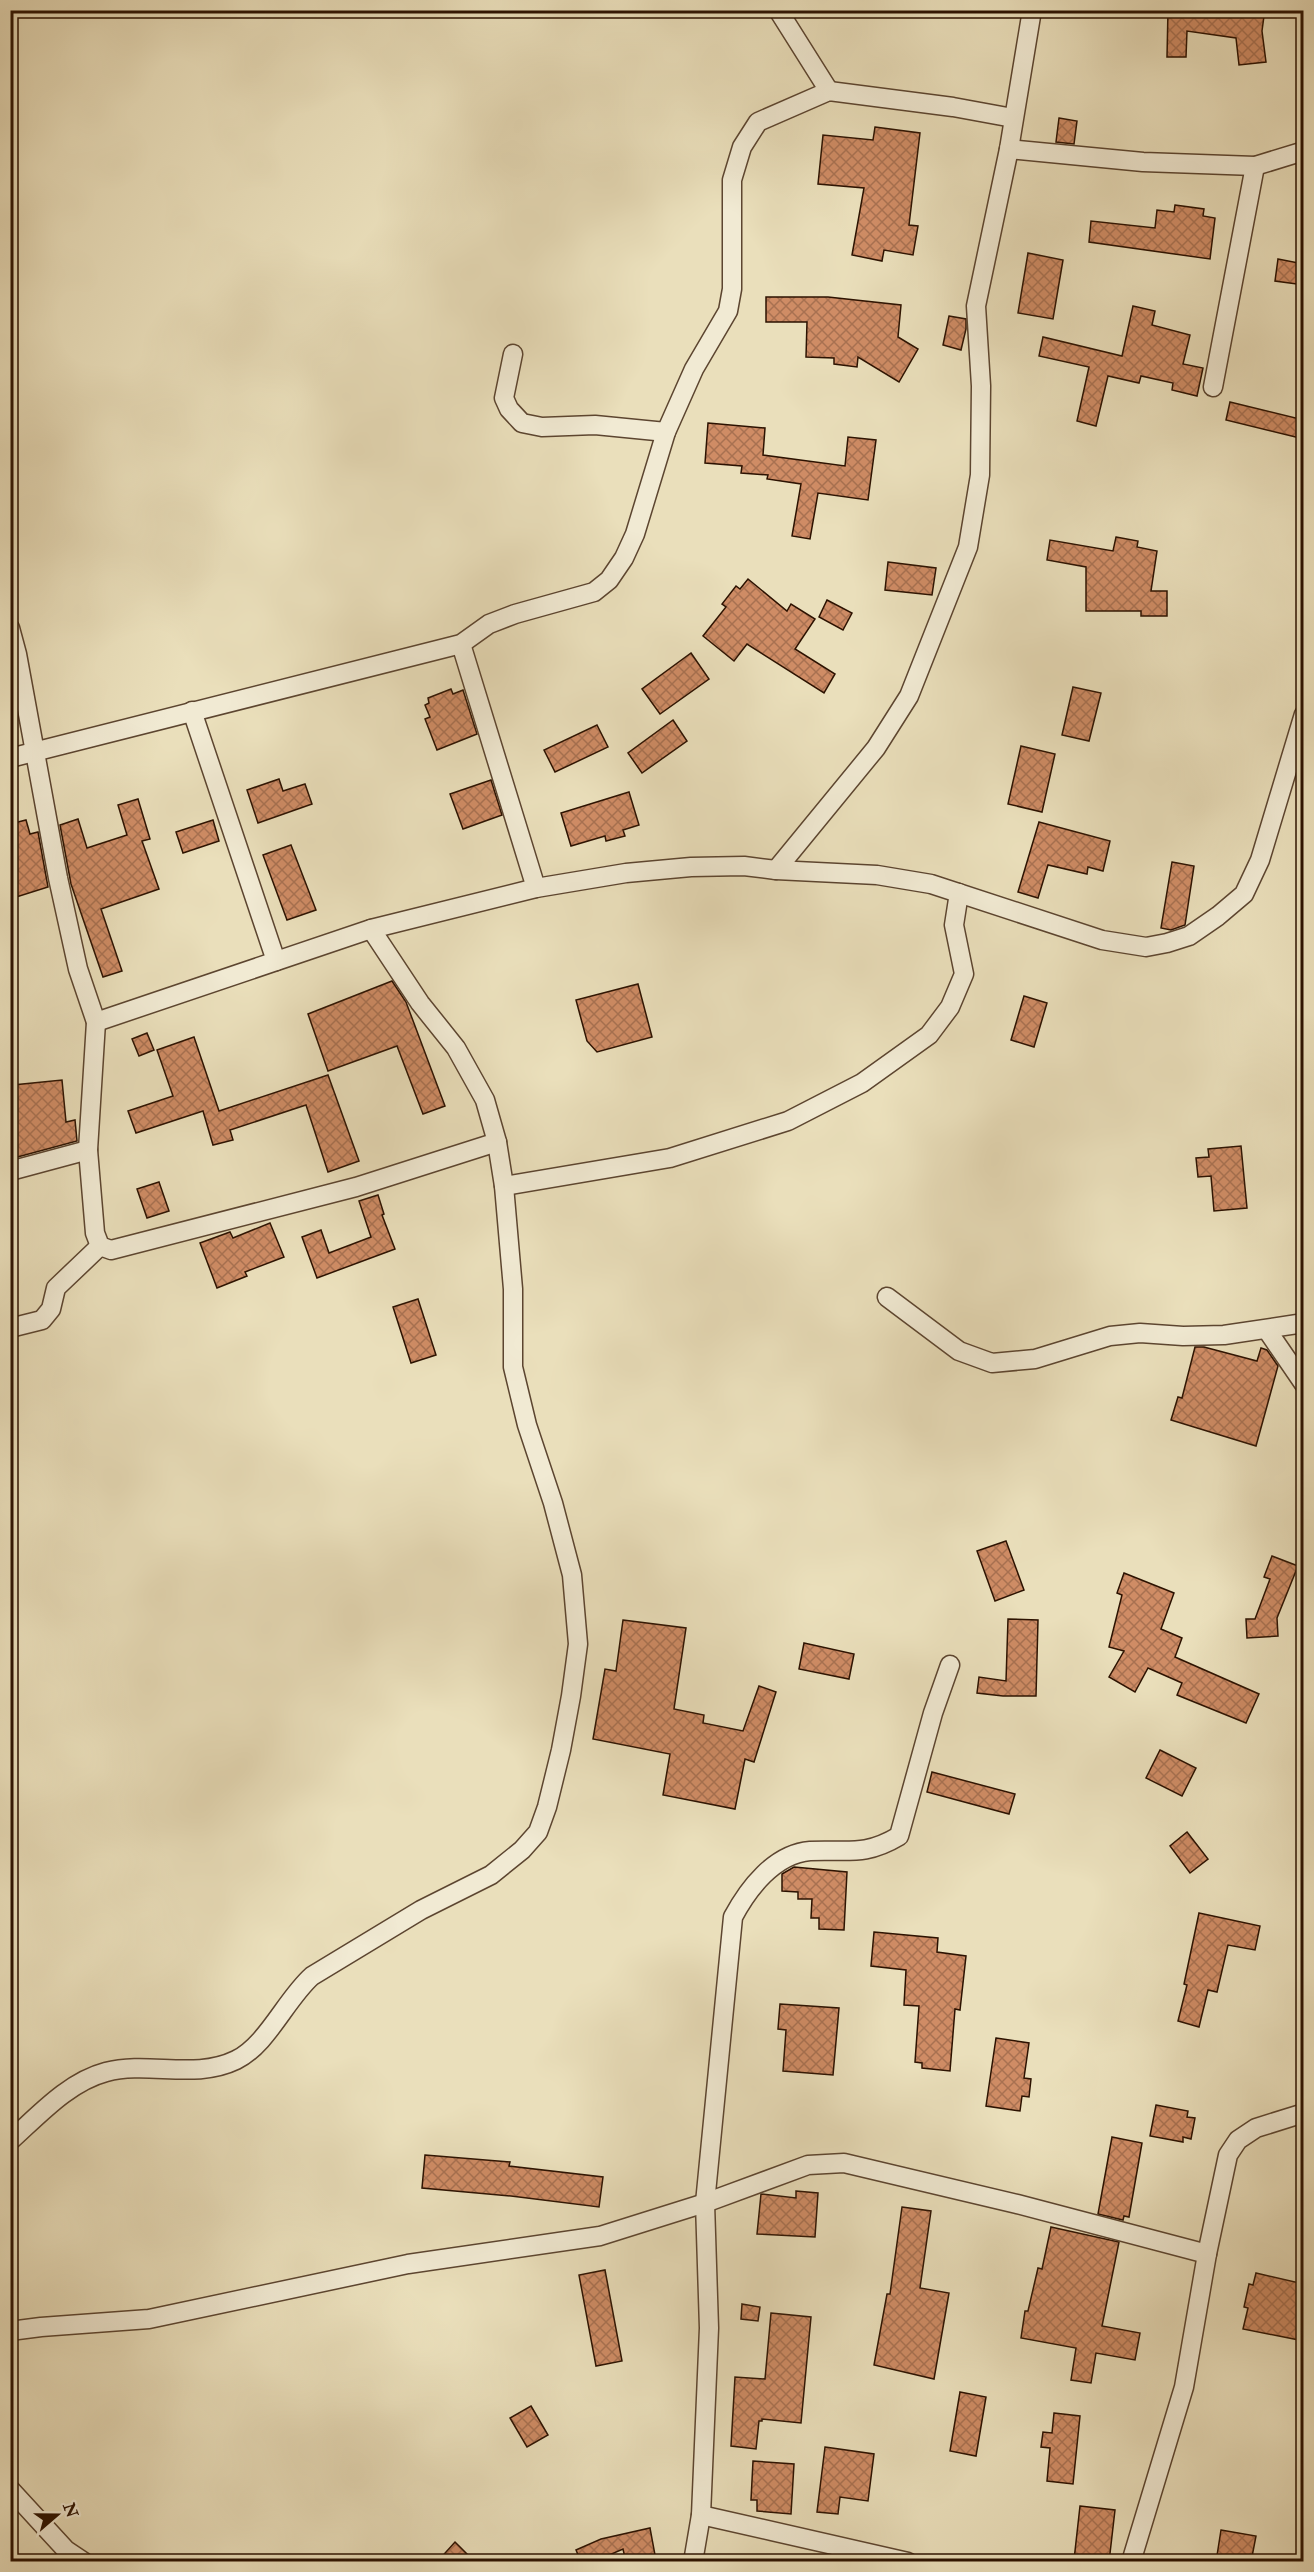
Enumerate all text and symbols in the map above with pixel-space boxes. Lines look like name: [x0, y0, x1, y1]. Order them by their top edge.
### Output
north arrow: [27, 2485, 87, 2545]
text: N: [58, 2499, 82, 2521]

